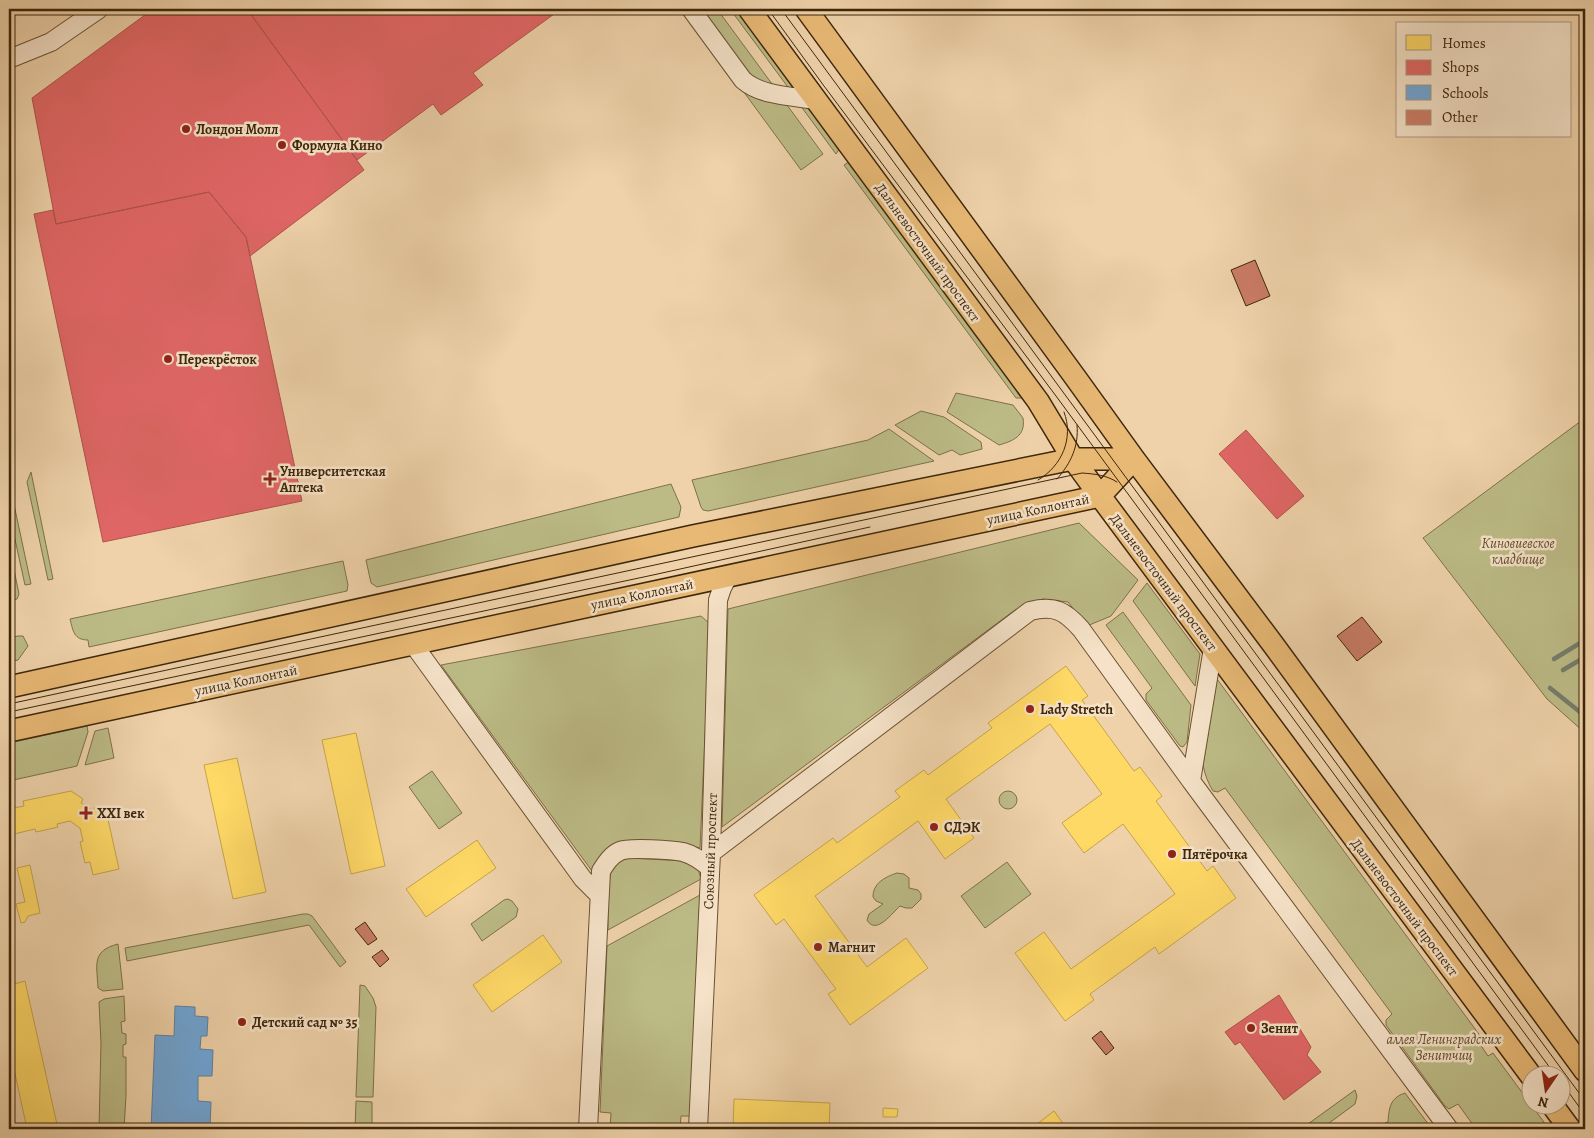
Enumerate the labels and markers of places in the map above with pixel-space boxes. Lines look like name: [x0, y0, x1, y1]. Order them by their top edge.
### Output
place label: Лондон Молл: [196, 120, 278, 139]
marker: Лондон Молл: [180, 123, 192, 135]
place label: Формула Кино: [292, 136, 382, 155]
marker: Формула Кино: [276, 139, 288, 151]
place label: Перекрёсток: [178, 350, 257, 369]
marker: Перекрёсток: [162, 353, 174, 365]
place label: Университетская Аптека: [279, 462, 386, 497]
marker: Университетская Аптека: [264, 473, 276, 485]
place label: Lady Stretch: [1040, 700, 1114, 719]
marker: Lady Stretch: [1024, 703, 1036, 715]
place label: XXI век: [97, 804, 145, 823]
marker: XXI век: [79, 806, 93, 820]
place label: СДЭК: [944, 818, 981, 837]
marker: СДЭК: [928, 821, 940, 833]
place label: Пятёрочка: [1182, 845, 1248, 864]
marker: Пятёрочка: [1166, 848, 1178, 860]
place label: Магнит: [828, 938, 876, 957]
marker: Магнит: [812, 941, 824, 953]
place label: Детский сад № 35: [252, 1013, 357, 1032]
marker: Детский сад № 35: [236, 1016, 248, 1028]
place label: Зенит: [1261, 1019, 1299, 1038]
marker: Зенит: [1245, 1022, 1257, 1034]

